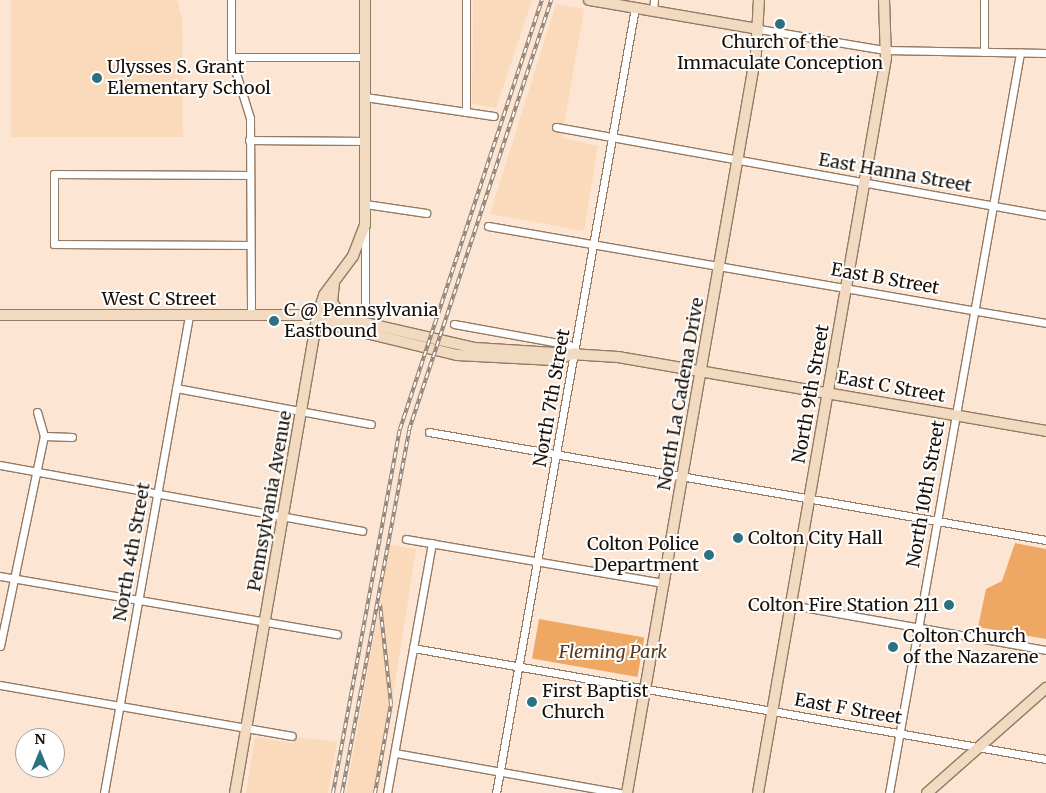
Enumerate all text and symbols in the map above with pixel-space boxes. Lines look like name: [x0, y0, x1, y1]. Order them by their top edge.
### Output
marker: Church of the Immaculate Conception: [774, 18, 786, 30]
place label: Church of the Immaculate Conception: [677, 32, 883, 74]
place label: Ulysses S. Grant Elementary School: [107, 57, 271, 100]
marker: Ulysses S. Grant Elementary School: [91, 72, 103, 84]
street label: East Hanna Street: [817, 149, 973, 197]
street label: East B Street: [829, 259, 941, 299]
street label: West C Street: [102, 288, 216, 310]
street label: North La Cadena Drive: [653, 296, 709, 492]
place label: C @ Pennsylvania Eastbound: [284, 300, 438, 342]
marker: C @ Pennsylvania Eastbound: [268, 315, 280, 327]
street label: North 9th Street: [788, 323, 834, 465]
street label: North 7th Street: [529, 327, 575, 469]
street label: East C Street: [835, 367, 947, 407]
street label: Pennsylvania Avenue: [243, 409, 297, 593]
street label: North 10th Street: [902, 419, 950, 569]
street label: North 4th Street: [109, 481, 155, 623]
place label: Colton City Hall: [748, 527, 883, 549]
marker: Colton City Hall: [732, 532, 744, 544]
place label: Colton Police Department: [587, 534, 699, 576]
marker: Colton Police Department: [703, 549, 715, 561]
place label: Colton Fire Station 211: [748, 594, 939, 616]
marker: Colton Fire Station 211: [943, 599, 955, 611]
place label: Colton Church of the Nazarene: [903, 626, 1039, 669]
park label: Fleming Park: [559, 641, 667, 663]
marker: Colton Church of the Nazarene: [887, 641, 899, 653]
place label: First Baptist Church: [542, 681, 648, 724]
street label: East F Street: [793, 689, 903, 729]
marker: First Baptist Church: [526, 696, 538, 708]
north arrow: [15, 728, 65, 778]
text: N: [34, 730, 46, 748]

